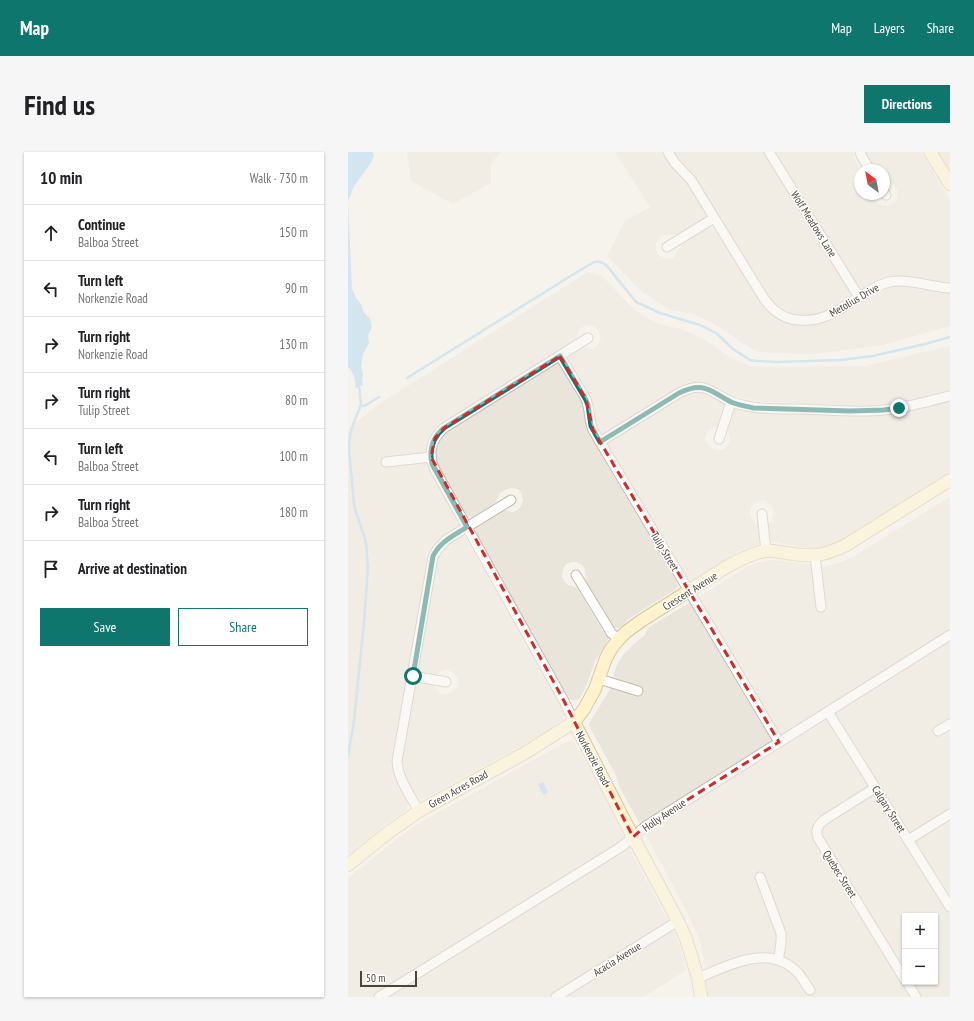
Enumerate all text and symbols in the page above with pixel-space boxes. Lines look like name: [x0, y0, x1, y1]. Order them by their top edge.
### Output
text: Map: [20, 16, 49, 40]
text: Map: [831, 19, 852, 37]
text: Layers: [874, 19, 905, 37]
text: Share: [927, 19, 954, 37]
button: Directions: [864, 85, 950, 123]
text: Find us: [24, 86, 95, 123]
north arrow: [854, 164, 890, 200]
text: 10 min: [40, 167, 82, 189]
text: Walk · 730 m: [250, 170, 308, 187]
street label: Wolf Meadows Lane: [788, 188, 840, 260]
text: Continue: [78, 215, 125, 234]
icon: ahead: [40, 222, 62, 244]
text: 150 m: [279, 224, 308, 241]
text: Balboa Street: [78, 234, 138, 251]
text: Turn left: [78, 271, 123, 290]
icon: left: [40, 278, 62, 300]
text: 90 m: [285, 280, 308, 297]
street label: Metolius Drive: [827, 280, 882, 320]
text: Norkenzie Road: [78, 290, 148, 307]
text: Turn right: [78, 327, 130, 346]
icon: right: [40, 334, 62, 356]
text: 130 m: [279, 336, 308, 353]
text: Norkenzie Road: [78, 346, 148, 363]
text: Turn right: [78, 383, 130, 402]
icon: right: [40, 390, 62, 412]
text: 80 m: [285, 392, 308, 409]
route end: [890, 399, 908, 417]
text: Tulip Street: [78, 402, 130, 419]
text: Turn left: [78, 439, 123, 458]
icon: left: [40, 446, 62, 468]
text: 100 m: [279, 448, 308, 465]
text: Balboa Street: [78, 458, 138, 475]
text: Turn right: [78, 495, 130, 514]
icon: right: [40, 502, 62, 524]
text: 180 m: [279, 504, 308, 521]
text: Balboa Street: [78, 514, 138, 531]
street label: Tulip Street: [648, 529, 682, 573]
icon: arrive: [40, 558, 62, 580]
text: Arrive at destination: [78, 559, 187, 578]
street label: Crescent Avenue: [660, 568, 720, 613]
button: Save: [40, 608, 170, 646]
button: Share: [178, 608, 308, 646]
route start: [404, 667, 422, 685]
street label: Norkenzie Road: [573, 729, 613, 788]
street label: Green Acres Road: [426, 767, 490, 811]
street label: Calgary Street: [869, 783, 909, 835]
street label: Holly Avenue: [640, 795, 689, 835]
street label: Quebec Street: [820, 848, 860, 900]
map controls: [902, 913, 938, 985]
button: +: [902, 913, 938, 949]
street label: Acacia Avenue: [590, 939, 644, 979]
button: −: [902, 949, 938, 985]
scale bar: [360, 969, 417, 988]
text: 50 m: [366, 971, 385, 985]

